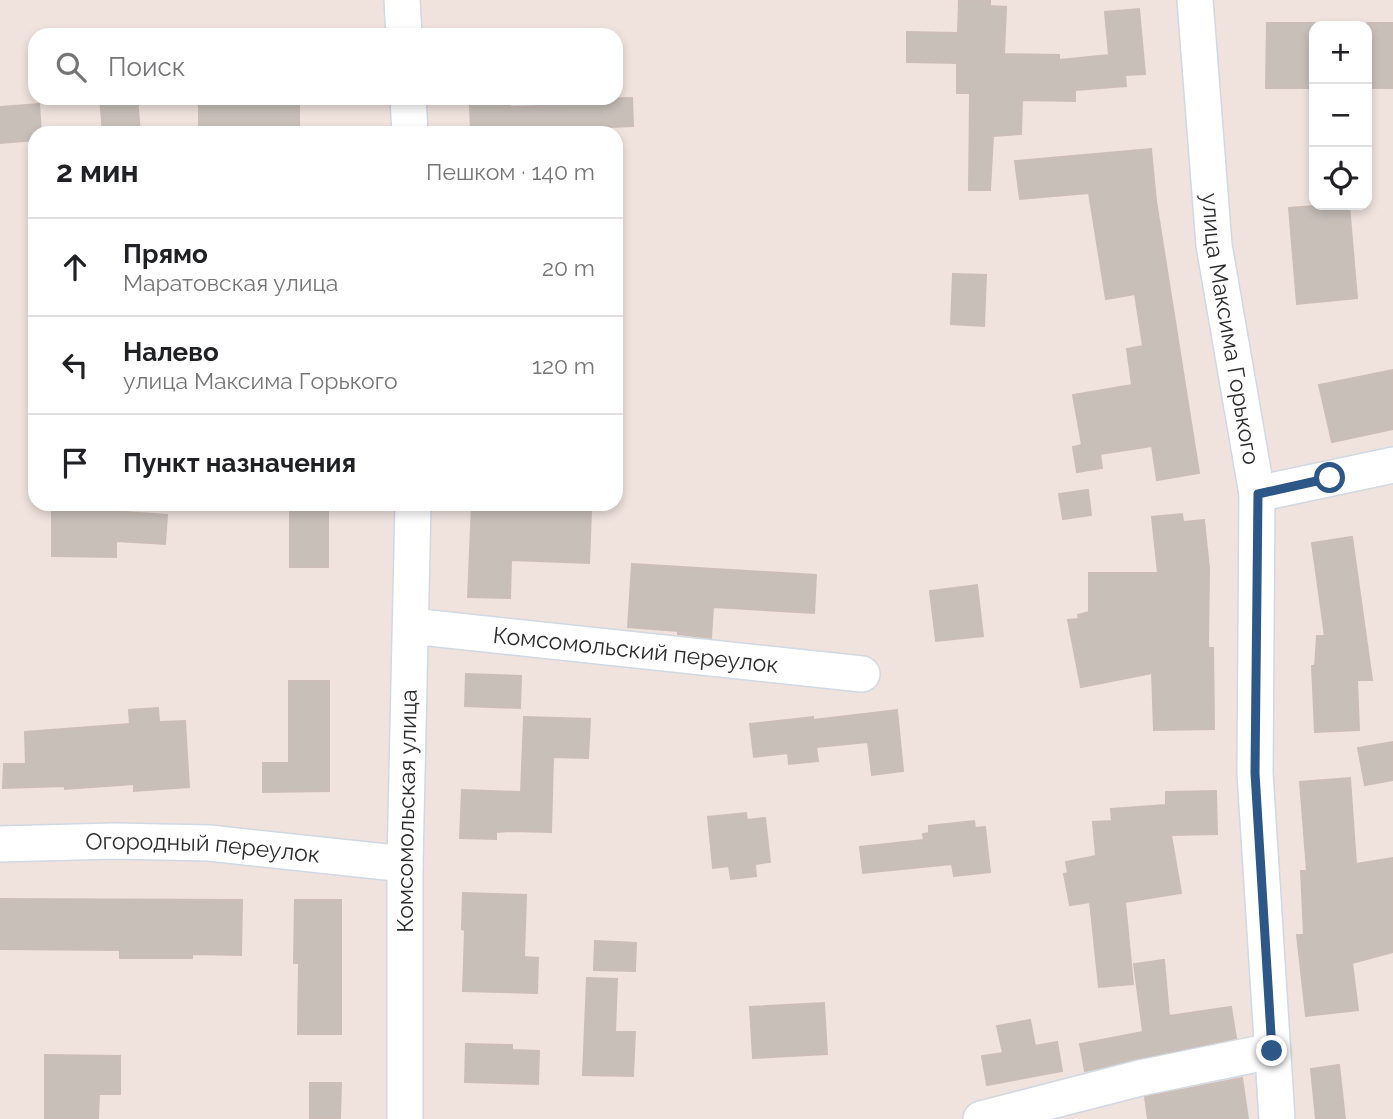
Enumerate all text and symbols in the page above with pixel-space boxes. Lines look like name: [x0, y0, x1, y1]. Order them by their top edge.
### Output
map controls: [1309, 21, 1372, 210]
button: +: [1309, 21, 1372, 84]
search box: [28, 28, 623, 105]
icon: search: [52, 48, 90, 86]
text: Поиск: [108, 52, 185, 82]
button: −: [1309, 84, 1372, 147]
button: locate: [1309, 147, 1372, 210]
text: 2 мин: [56, 154, 139, 189]
text: Пешком · 140 m: [426, 158, 595, 185]
street label: улица Максима Горького: [1197, 192, 1266, 467]
text: Прямо: [123, 239, 208, 269]
icon: ahead: [56, 248, 94, 286]
text: 20 m: [542, 254, 595, 281]
text: Маратовская улица: [123, 269, 338, 296]
text: Налево: [123, 337, 219, 367]
icon: left: [56, 346, 94, 384]
text: 120 m: [532, 352, 595, 379]
text: улица Максима Горького: [123, 367, 398, 394]
icon: arrive: [56, 444, 94, 482]
text: Пункт назначения: [123, 448, 356, 478]
route start: [1314, 462, 1345, 493]
street label: Комсомольский переулок: [492, 621, 780, 678]
street label: Комсомольская улица: [391, 689, 422, 933]
street label: Огородный переулок: [85, 827, 321, 868]
route end: [1256, 1035, 1287, 1066]

